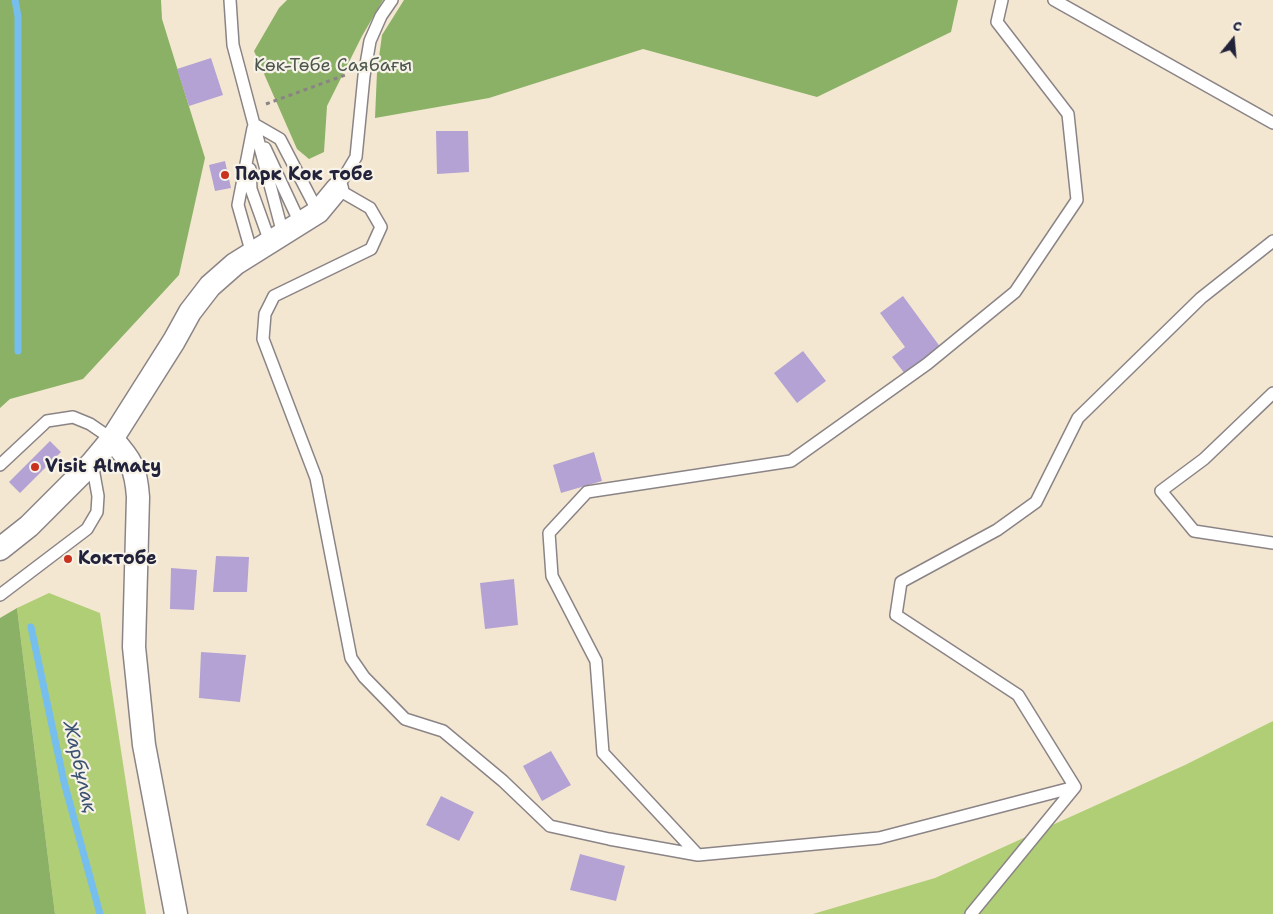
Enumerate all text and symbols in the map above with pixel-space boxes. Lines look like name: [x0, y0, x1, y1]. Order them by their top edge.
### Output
north arrow: [1208, 15, 1258, 65]
text: С: [1231, 16, 1244, 36]
park label: Көк-Төбе Саябағы: [254, 55, 412, 77]
place label: Парк Кок тобе: [235, 164, 373, 186]
marker: Парк Кок тобе: [219, 169, 231, 181]
place label: Visit Almaty: [45, 456, 161, 478]
marker: Visit Almaty: [29, 461, 41, 473]
place label: Коктобе: [78, 548, 157, 570]
marker: Коктобе: [62, 553, 74, 565]
water label: Жарбұлақ: [57, 719, 101, 815]

